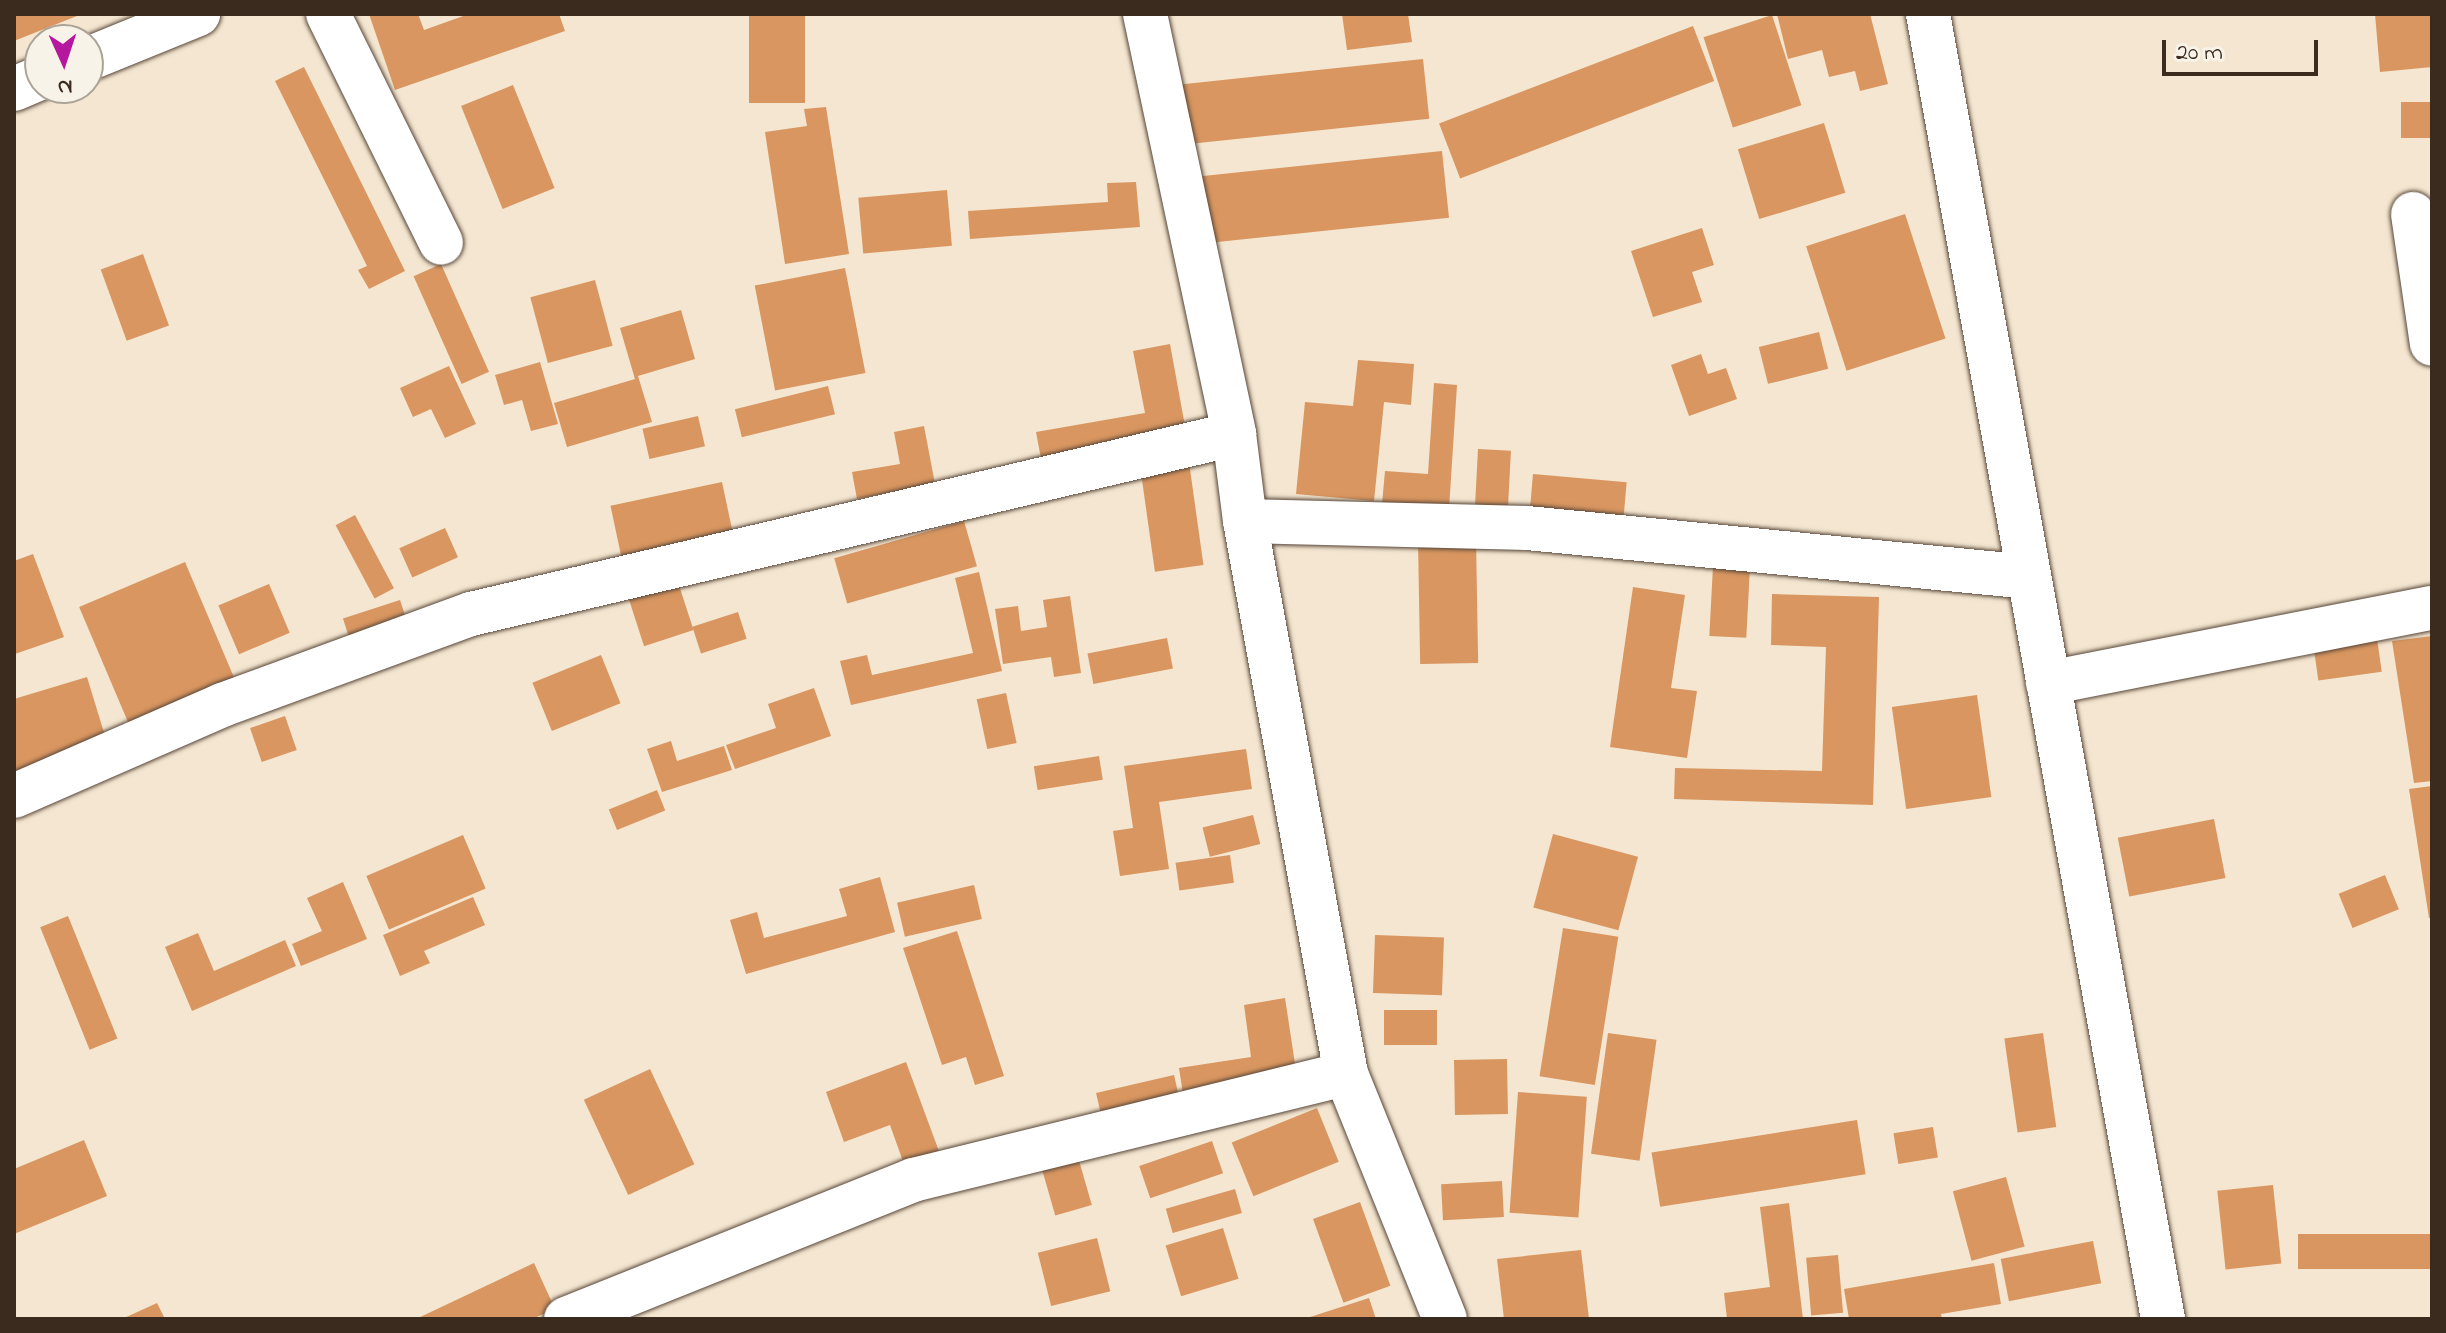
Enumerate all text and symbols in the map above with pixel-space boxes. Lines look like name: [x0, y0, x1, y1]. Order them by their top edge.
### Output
north arrow: [24, 24, 104, 104]
scale bar: [2166, 24, 2322, 74]
text: 20 m: [2176, 36, 2223, 71]
text: N: [57, 70, 73, 102]

